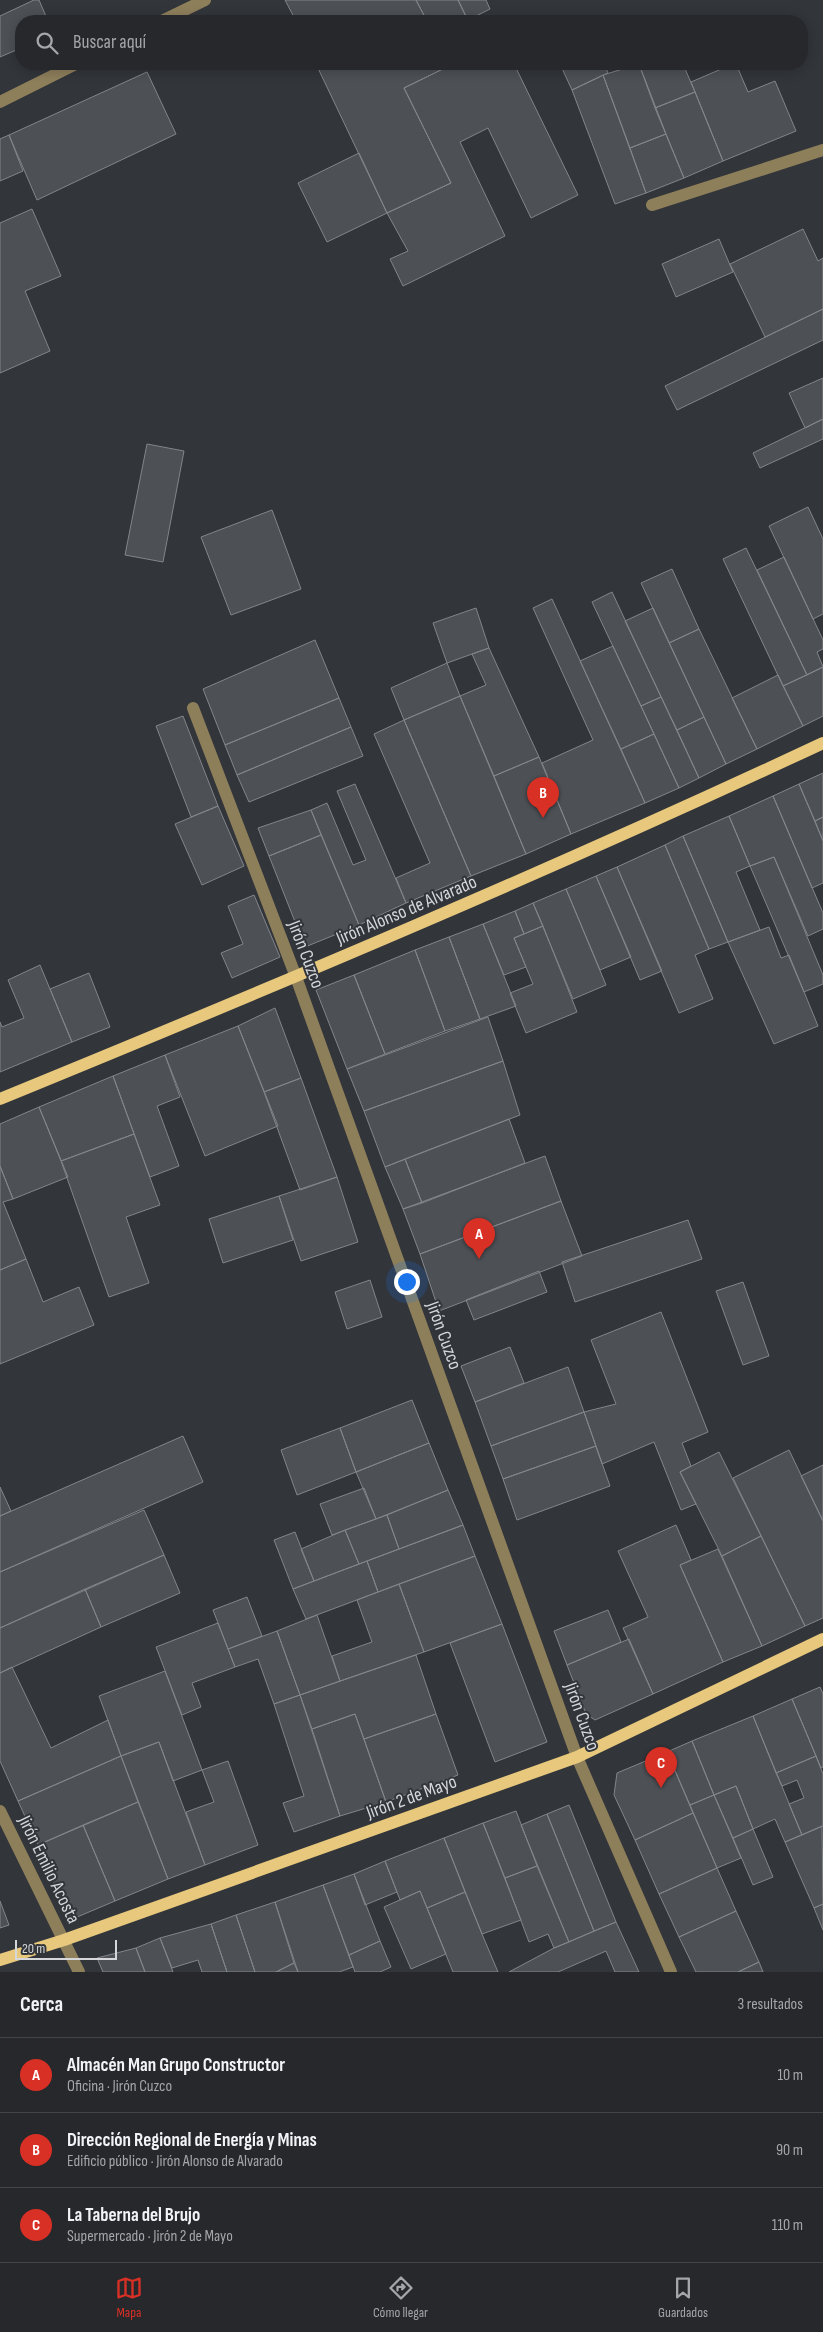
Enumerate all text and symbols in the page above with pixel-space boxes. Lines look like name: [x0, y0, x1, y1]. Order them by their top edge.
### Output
search box: [15, 15, 808, 70]
icon: search: [33, 29, 61, 57]
text: Buscar aquí: [73, 31, 146, 54]
pin: B: [527, 777, 559, 818]
street label: Jirón Alonso de Alvarado: [332, 870, 480, 951]
street label: Jirón Cuzco: [282, 916, 329, 992]
pin: A: [463, 1218, 495, 1259]
your location: [394, 1269, 420, 1295]
street label: Jirón Cuzco: [420, 1297, 466, 1373]
street label: Jirón Cuzco: [558, 1678, 604, 1754]
pin: C: [645, 1747, 677, 1788]
street label: Jirón 2 de Mayo: [362, 1770, 460, 1825]
street label: Jirón Emilio Acosta: [12, 1811, 85, 1927]
scale bar: [15, 1937, 118, 1960]
text: 20 m: [22, 1940, 45, 1957]
text: Cerca: [20, 1992, 63, 2017]
text: 3 resultados: [738, 1995, 803, 2014]
text: Almacén Man Grupo Constructor: [67, 2054, 285, 2077]
text: A: [32, 2066, 40, 2085]
text: 10 m: [777, 2066, 803, 2085]
text: Oficina · Jirón Cuzco: [67, 2077, 172, 2096]
text: Dirección Regional de Energía y Minas: [67, 2129, 317, 2152]
text: B: [32, 2141, 40, 2160]
text: 90 m: [776, 2141, 803, 2160]
text: Edificio público · Jirón Alonso de Alvarado: [67, 2152, 283, 2171]
text: La Taberna del Brujo: [67, 2204, 200, 2227]
text: C: [32, 2216, 40, 2235]
text: 110 m: [772, 2216, 803, 2235]
text: Supermercado · Jirón 2 de Mayo: [67, 2227, 233, 2246]
tab: Mapa: [115, 2274, 143, 2321]
tab: Cómo llegar: [373, 2274, 428, 2321]
tab: Guardados: [658, 2274, 708, 2321]

